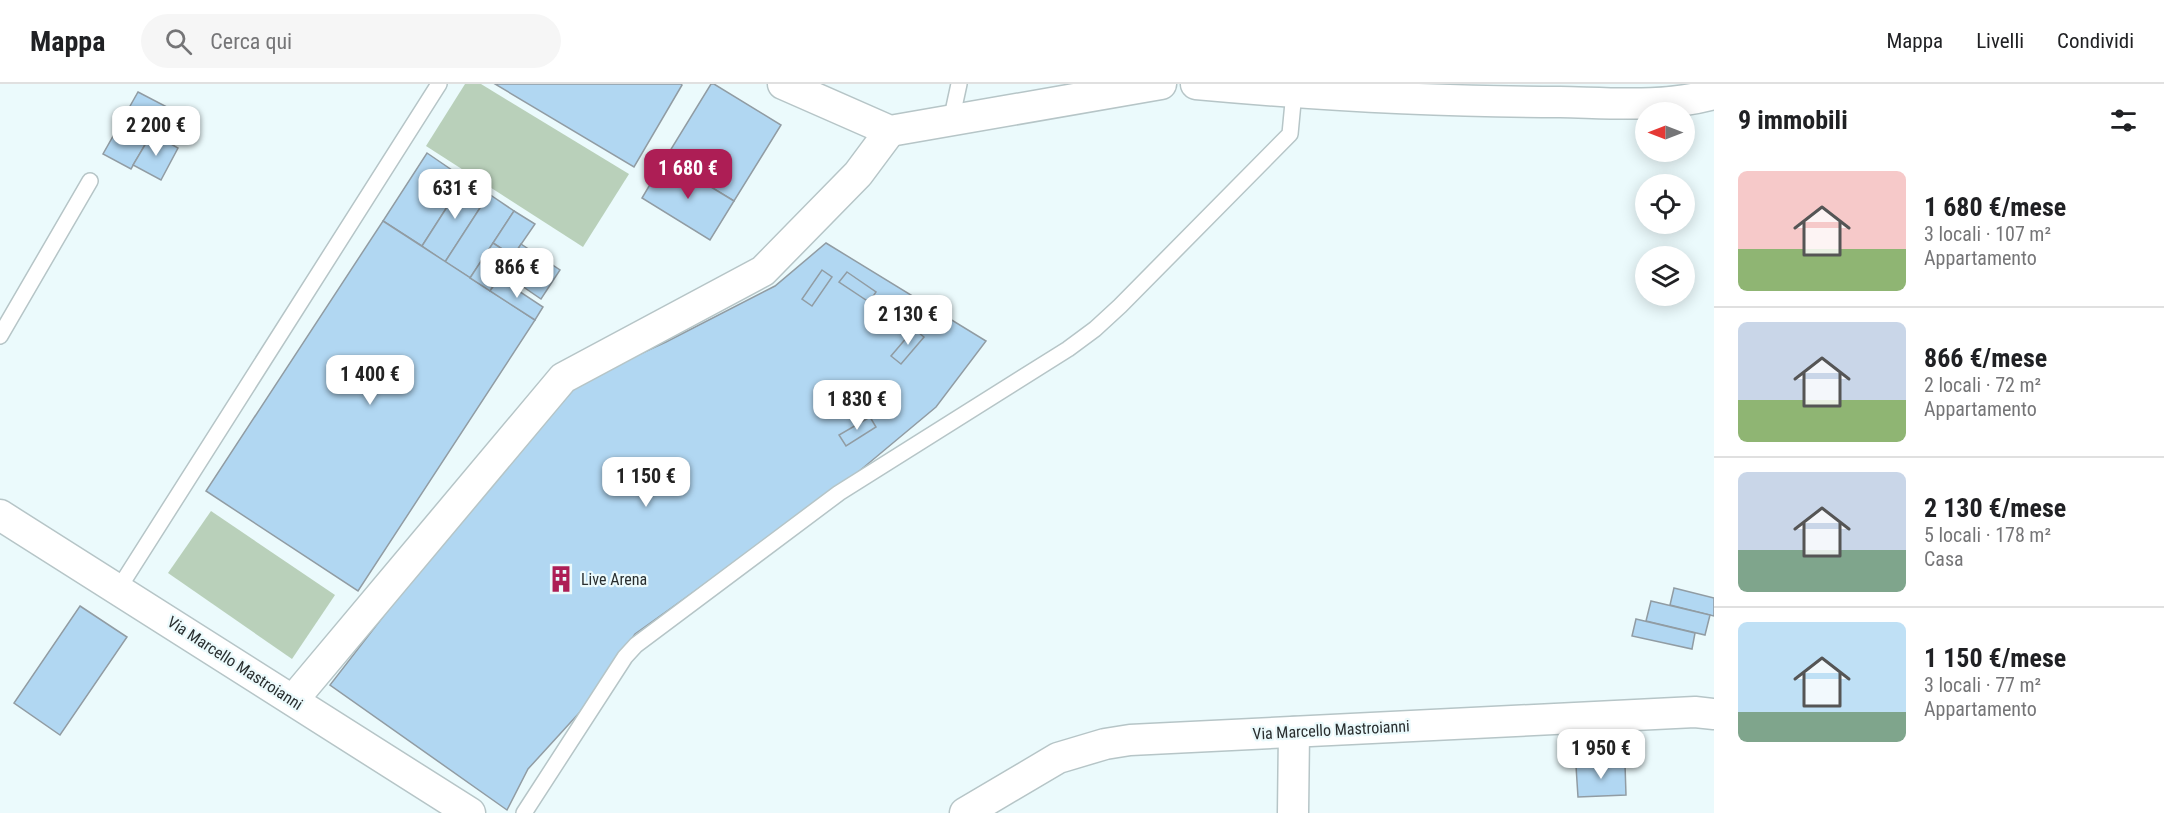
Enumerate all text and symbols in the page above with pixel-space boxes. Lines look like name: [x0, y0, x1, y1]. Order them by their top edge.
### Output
search box: [141, 14, 561, 68]
text: Mappa: [30, 25, 105, 58]
icon: search: [162, 25, 195, 58]
text: Cerca qui: [210, 29, 292, 54]
text: Mappa: [1886, 29, 1943, 53]
text: Livelli: [1976, 29, 2024, 53]
text: Condividi: [2057, 29, 2134, 53]
north arrow: [1635, 102, 1695, 162]
map controls: [1635, 102, 1695, 306]
icon: filters: [2107, 104, 2140, 137]
text: 9 immobili: [1738, 105, 1848, 135]
pin: 2 200 €: [101, 106, 211, 157]
text: 2 200 €: [126, 113, 186, 137]
pin: 1 680 €: [633, 149, 743, 200]
text: 1 680 €: [658, 156, 718, 180]
pin: 631 €: [413, 169, 497, 220]
button: locate: [1635, 174, 1695, 234]
text: 631 €: [432, 176, 478, 200]
text: 1 680 €/mese: [1924, 192, 2066, 222]
icon: home: [1786, 195, 1858, 267]
text: 3 locali · 107 m²: [1924, 222, 2051, 246]
button: layers: [1635, 246, 1695, 306]
text: Appartamento: [1924, 246, 2037, 270]
pin: 866 €: [475, 248, 559, 299]
text: 866 €: [494, 255, 540, 279]
pin: 2 130 €: [853, 295, 963, 346]
text: 2 130 €: [878, 302, 938, 326]
text: 866 €/mese: [1924, 343, 2047, 373]
icon: home: [1786, 346, 1858, 418]
pin: 1 400 €: [315, 355, 425, 406]
text: 1 400 €: [340, 362, 400, 386]
text: 2 locali · 72 m²: [1924, 373, 2041, 397]
pin: 1 830 €: [802, 380, 912, 431]
text: 1 830 €: [827, 387, 887, 411]
text: Appartamento: [1924, 397, 2037, 421]
pin: 1 150 €: [591, 457, 701, 508]
text: 1 150 €: [616, 464, 676, 488]
text: 2 130 €/mese: [1924, 493, 2066, 523]
icon: home: [1786, 496, 1858, 568]
text: 5 locali · 178 m²: [1924, 523, 2051, 547]
text: Casa: [1924, 547, 1964, 571]
building icon: Live Arena: [546, 564, 576, 594]
place label: Live Arena: [581, 570, 647, 589]
street label: Via Marcello Mastroianni: [164, 612, 306, 714]
text: 1 150 €/mese: [1924, 643, 2066, 673]
icon: home: [1786, 646, 1858, 718]
text: 3 locali · 77 m²: [1924, 673, 2041, 697]
text: Appartamento: [1924, 697, 2037, 721]
street label: Via Marcello Mastroianni: [1252, 716, 1410, 744]
pin: 1 950 €: [1546, 729, 1656, 780]
text: 1 950 €: [1571, 736, 1631, 760]

